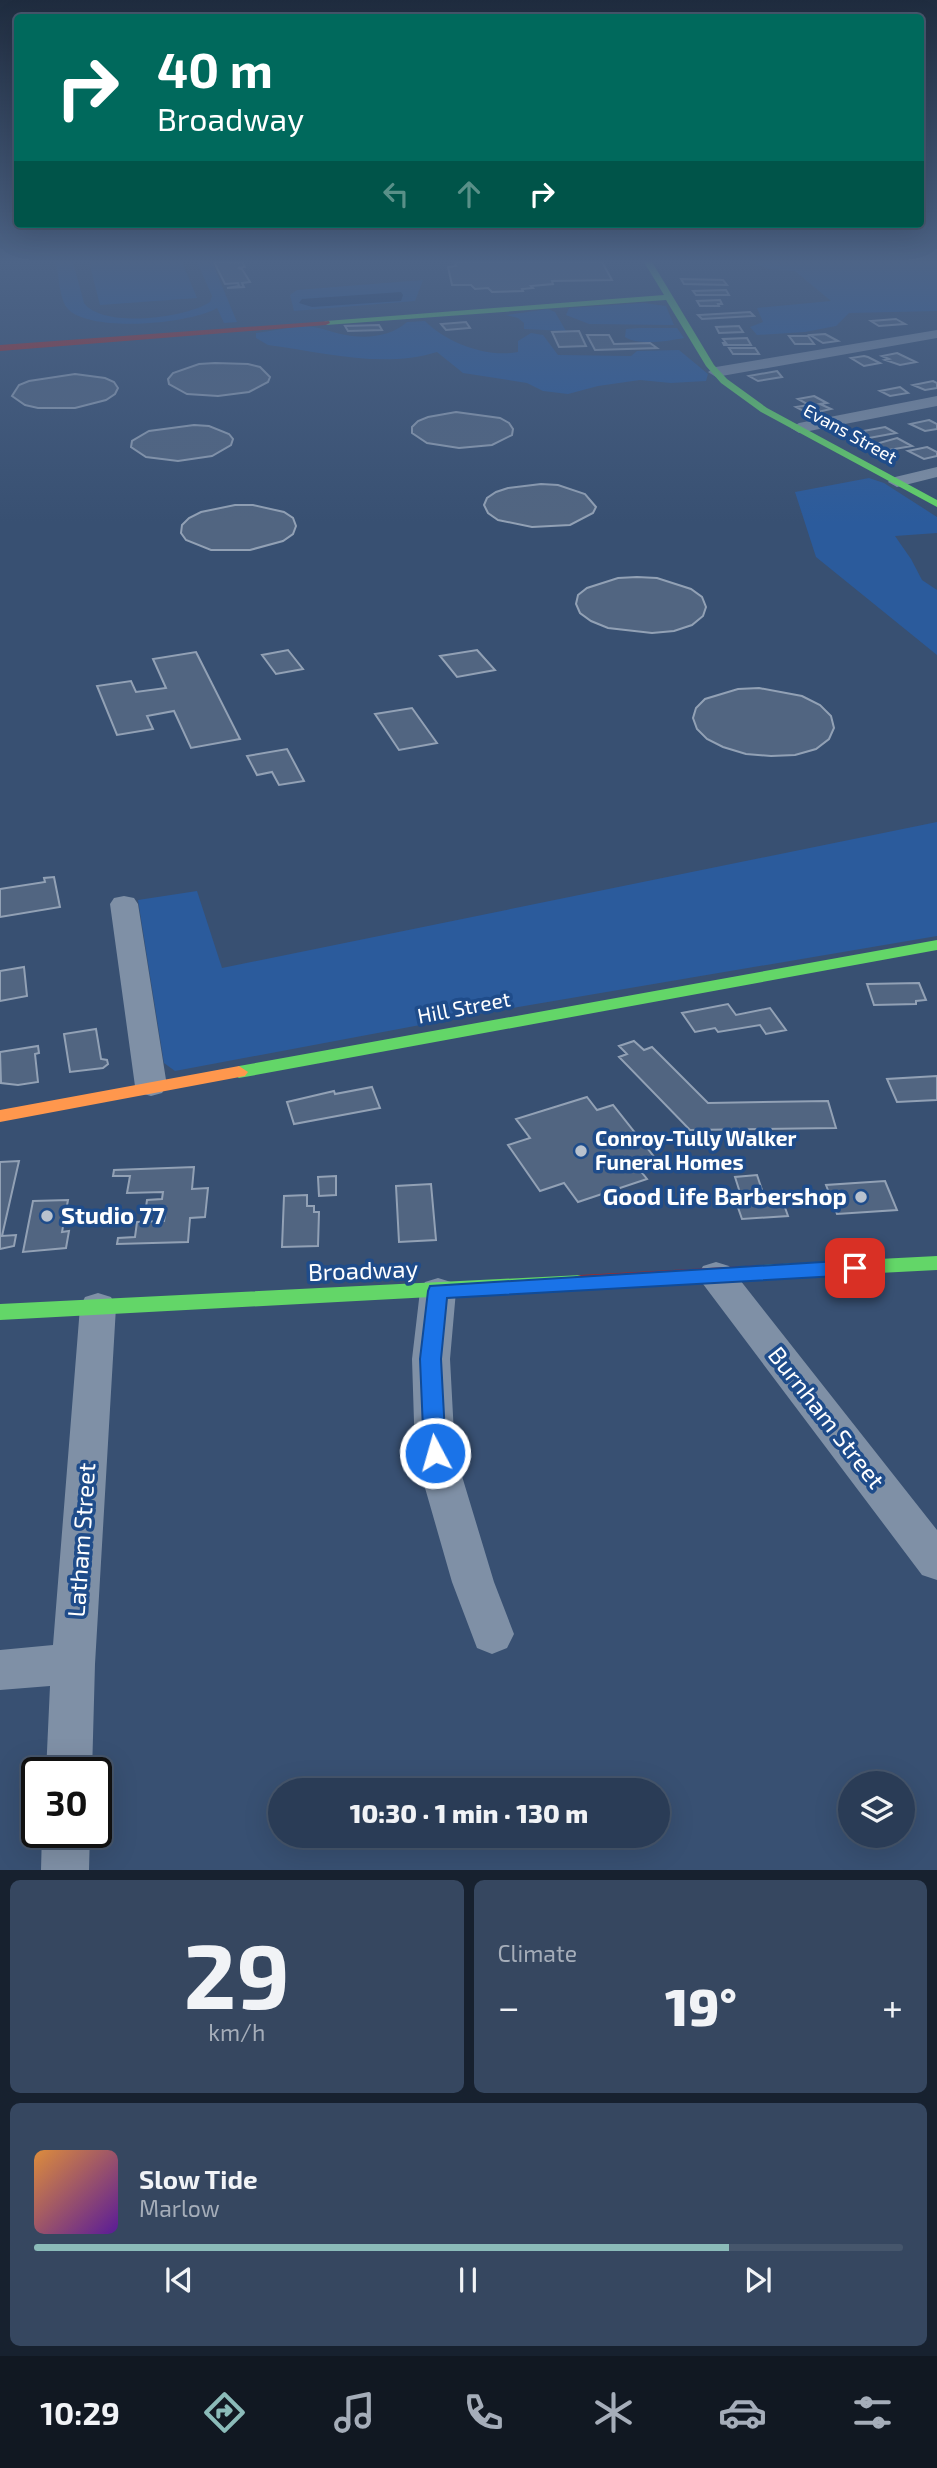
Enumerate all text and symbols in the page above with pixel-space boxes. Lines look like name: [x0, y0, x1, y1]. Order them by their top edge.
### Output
text: 40 m: [157, 39, 273, 98]
icon: right: [42, 42, 133, 133]
text: Broadway: [157, 99, 304, 137]
icon: left: [377, 175, 415, 213]
icon: ahead: [450, 175, 488, 213]
icon: right: [523, 175, 561, 213]
street label: Evans Street: [800, 399, 901, 468]
street label: Hill Street: [415, 985, 512, 1028]
place label: Conroy-Tully Walker Funeral Homes: [595, 1125, 797, 1174]
marker: Conroy-Tully Walker Funeral Homes: [573, 1143, 589, 1159]
place label: Good Life Barbershop: [603, 1181, 847, 1210]
marker: Good Life Barbershop: [853, 1189, 869, 1205]
place label: Studio 77: [61, 1200, 165, 1229]
marker: Studio 77: [39, 1208, 55, 1224]
pin: [825, 1238, 885, 1298]
icon: arrive: [836, 1249, 874, 1287]
street label: Broadway: [307, 1253, 419, 1286]
street label: Burnham Street: [763, 1340, 892, 1494]
position arrow: [398, 1416, 472, 1490]
street label: Latham Street: [61, 1462, 100, 1618]
speed limit sign: 30: [21, 1757, 112, 1848]
map controls: [838, 1771, 915, 1848]
button: layers: [838, 1771, 915, 1848]
text: 10:30 · 1 min · 130 m: [350, 1797, 588, 1828]
text: 29: [183, 1918, 290, 2027]
text: Climate: [498, 1939, 577, 1967]
text: 19°: [665, 1974, 737, 2036]
text: −: [498, 1983, 520, 2029]
text: +: [882, 1983, 903, 2029]
text: km/h: [208, 2018, 265, 2046]
text: Slow Tide: [139, 2163, 258, 2194]
text: Marlow: [139, 2194, 220, 2222]
icon: previous: [160, 2261, 198, 2299]
icon: pause: [449, 2261, 487, 2299]
icon: next: [739, 2261, 777, 2299]
icon: directions: [200, 2388, 249, 2437]
icon: music: [330, 2388, 379, 2437]
icon: phone: [459, 2388, 508, 2437]
icon: climate: [589, 2388, 638, 2437]
icon: car: [718, 2388, 767, 2437]
icon: filters: [848, 2388, 897, 2437]
text: 10:29: [40, 2393, 120, 2431]

